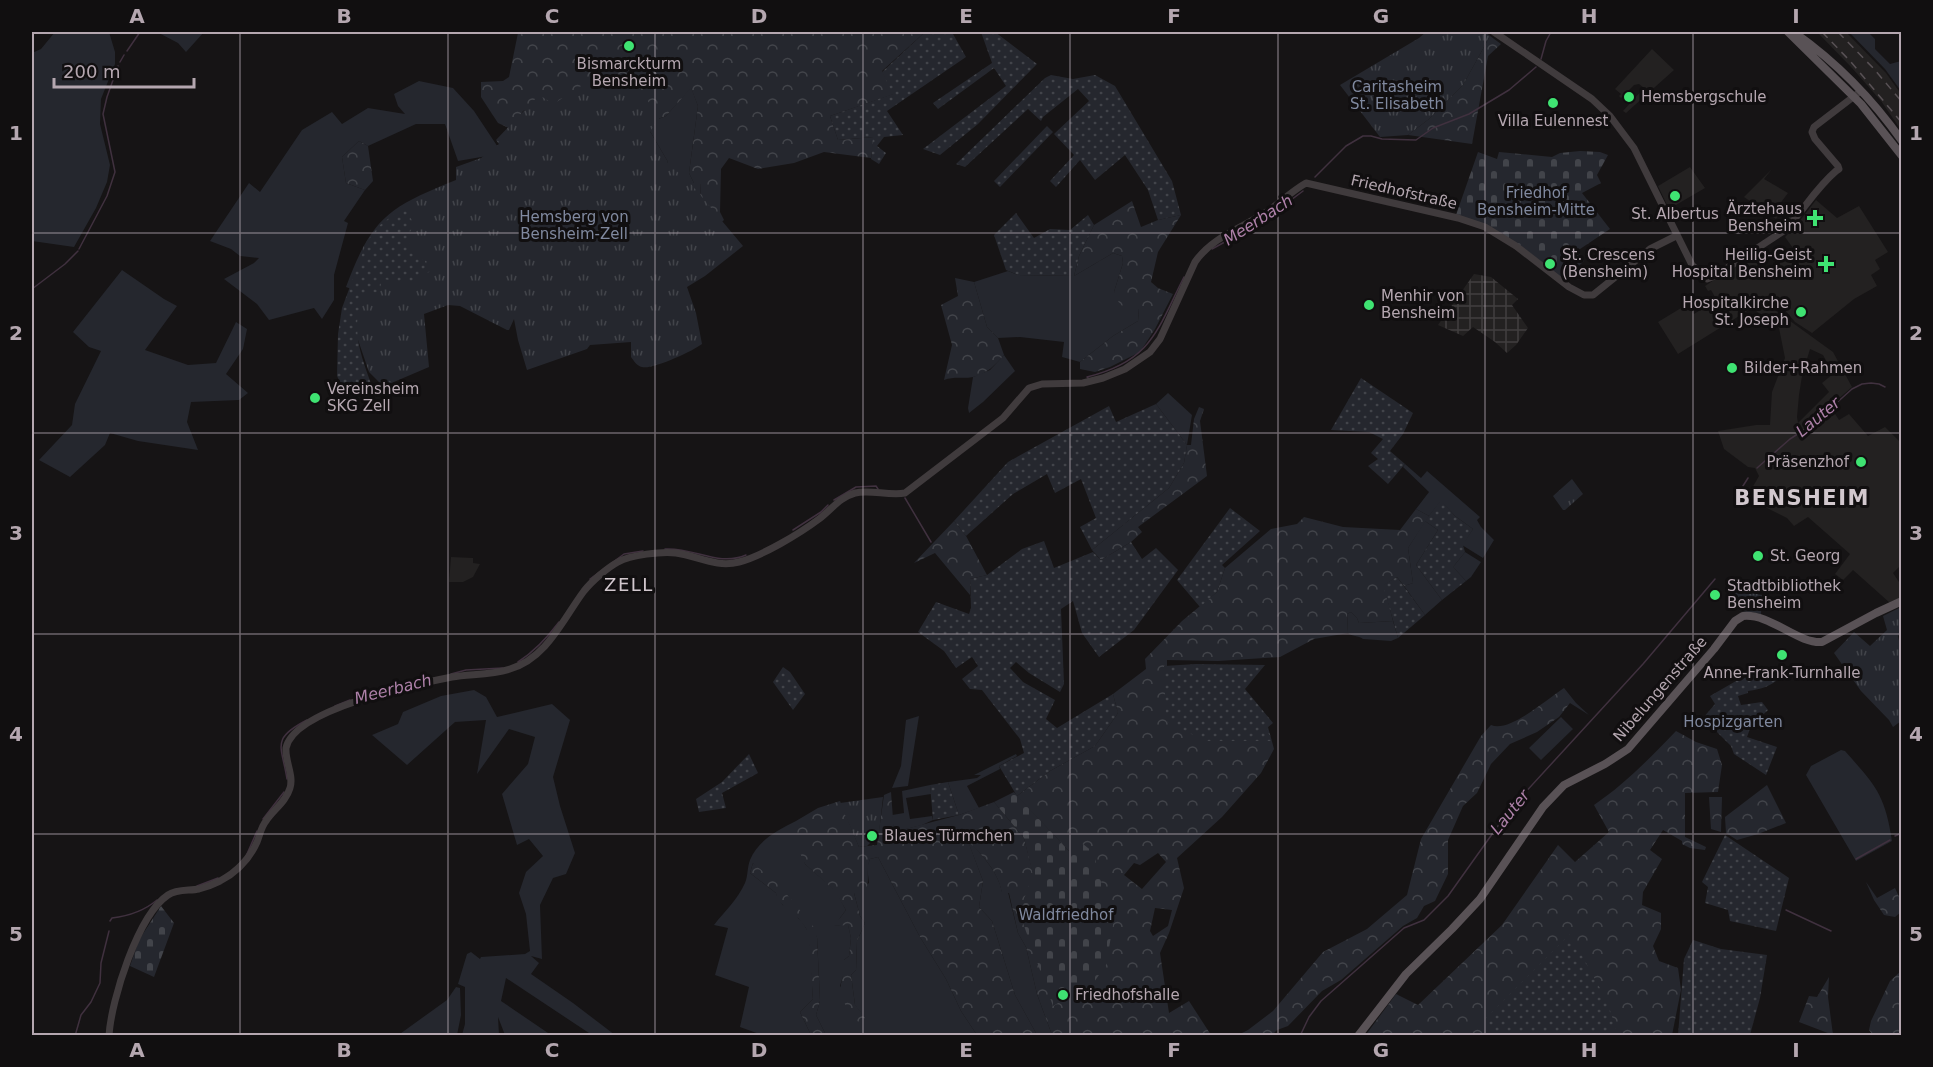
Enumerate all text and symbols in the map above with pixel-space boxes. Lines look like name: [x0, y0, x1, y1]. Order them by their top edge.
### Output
text: A: [129, 4, 145, 28]
text: B: [336, 4, 352, 28]
text: C: [545, 4, 559, 28]
text: D: [751, 4, 767, 28]
text: E: [959, 4, 973, 28]
text: F: [1167, 4, 1181, 28]
text: G: [1373, 4, 1389, 28]
text: H: [1581, 4, 1597, 28]
text: I: [1792, 4, 1800, 28]
marker: Bismarckturm Bensheim: [622, 39, 636, 53]
scale bar: [54, 51, 194, 89]
place label: Bismarckturm Bensheim: [577, 55, 681, 90]
text: 200 m: [63, 61, 121, 82]
park label: Caritasheim St. Elisabeth: [1350, 78, 1444, 113]
place label: Hemsbergschule: [1641, 88, 1767, 106]
marker: Hemsbergschule: [1622, 90, 1636, 104]
marker: Villa Eulennest: [1546, 96, 1560, 110]
place label: Villa Eulennest: [1498, 112, 1608, 130]
text: 1: [9, 121, 23, 145]
text: 1: [1909, 121, 1923, 145]
street label: Friedhofstraße: [1349, 171, 1459, 213]
park label: Friedhof Bensheim-Mitte: [1477, 184, 1595, 219]
marker: St. Albertus: [1668, 189, 1682, 203]
water label: Meerbach: [1220, 191, 1296, 249]
place label: Ärztehaus Bensheim: [1727, 199, 1802, 235]
place label: St. Albertus: [1631, 205, 1719, 223]
park label: Hemsberg von Bensheim-Zell: [519, 208, 629, 243]
marker: Ärztehaus Bensheim: [1806, 209, 1824, 227]
place label: St. Crescens (Bensheim): [1562, 246, 1655, 281]
place label: Heilig-Geist Hospital Bensheim: [1672, 246, 1812, 281]
marker: Heilig-Geist Hospital Bensheim: [1817, 255, 1835, 273]
marker: St. Crescens (Bensheim): [1543, 257, 1557, 271]
place label: Menhir von Bensheim: [1381, 287, 1465, 322]
place label: Hospitalkirche St. Joseph: [1682, 294, 1789, 329]
marker: Menhir von Bensheim: [1362, 298, 1376, 312]
marker: Hospitalkirche St. Joseph: [1794, 305, 1808, 319]
text: 2: [9, 321, 23, 345]
text: 2: [1909, 321, 1923, 345]
place label: Bilder+Rahmen: [1744, 359, 1862, 377]
marker: Bilder+Rahmen: [1725, 361, 1739, 375]
place label: Vereinsheim SKG Zell: [327, 380, 419, 415]
marker: Vereinsheim SKG Zell: [308, 391, 322, 405]
water label: Lauter: [1792, 392, 1845, 441]
place label: Präsenzhof: [1766, 453, 1850, 471]
marker: Präsenzhof: [1854, 455, 1868, 469]
district label: BENSHEIM: [1734, 486, 1870, 510]
text: 3: [9, 521, 23, 545]
text: 3: [1909, 521, 1923, 545]
place label: St. Georg: [1770, 547, 1840, 565]
marker: St. Georg: [1751, 549, 1765, 563]
district label: ZELL: [604, 574, 654, 595]
place label: Stadtbibliothek Bensheim: [1727, 577, 1841, 612]
marker: Stadtbibliothek Bensheim: [1708, 588, 1722, 602]
street label: Nibelungenstraße: [1609, 633, 1711, 745]
marker: Anne-Frank-Turnhalle: [1775, 648, 1789, 662]
place label: Anne-Frank-Turnhalle: [1703, 664, 1861, 682]
water label: Meerbach: [352, 670, 434, 708]
park label: Hospizgarten: [1683, 713, 1783, 731]
text: 4: [9, 722, 23, 746]
text: 4: [1909, 722, 1923, 746]
water label: Lauter: [1486, 785, 1534, 838]
place label: Blaues Türmchen: [884, 827, 1013, 845]
marker: Blaues Türmchen: [865, 829, 879, 843]
park label: Waldfriedhof: [1018, 906, 1114, 924]
text: 5: [9, 922, 23, 946]
text: 5: [1909, 922, 1923, 946]
place label: Friedhofshalle: [1075, 986, 1180, 1004]
marker: Friedhofshalle: [1056, 988, 1070, 1002]
text: A: [129, 1038, 145, 1062]
text: B: [336, 1038, 352, 1062]
text: C: [545, 1038, 559, 1062]
text: D: [751, 1038, 767, 1062]
text: E: [959, 1038, 973, 1062]
text: F: [1167, 1038, 1181, 1062]
text: G: [1373, 1038, 1389, 1062]
text: H: [1581, 1038, 1597, 1062]
text: I: [1792, 1038, 1800, 1062]

